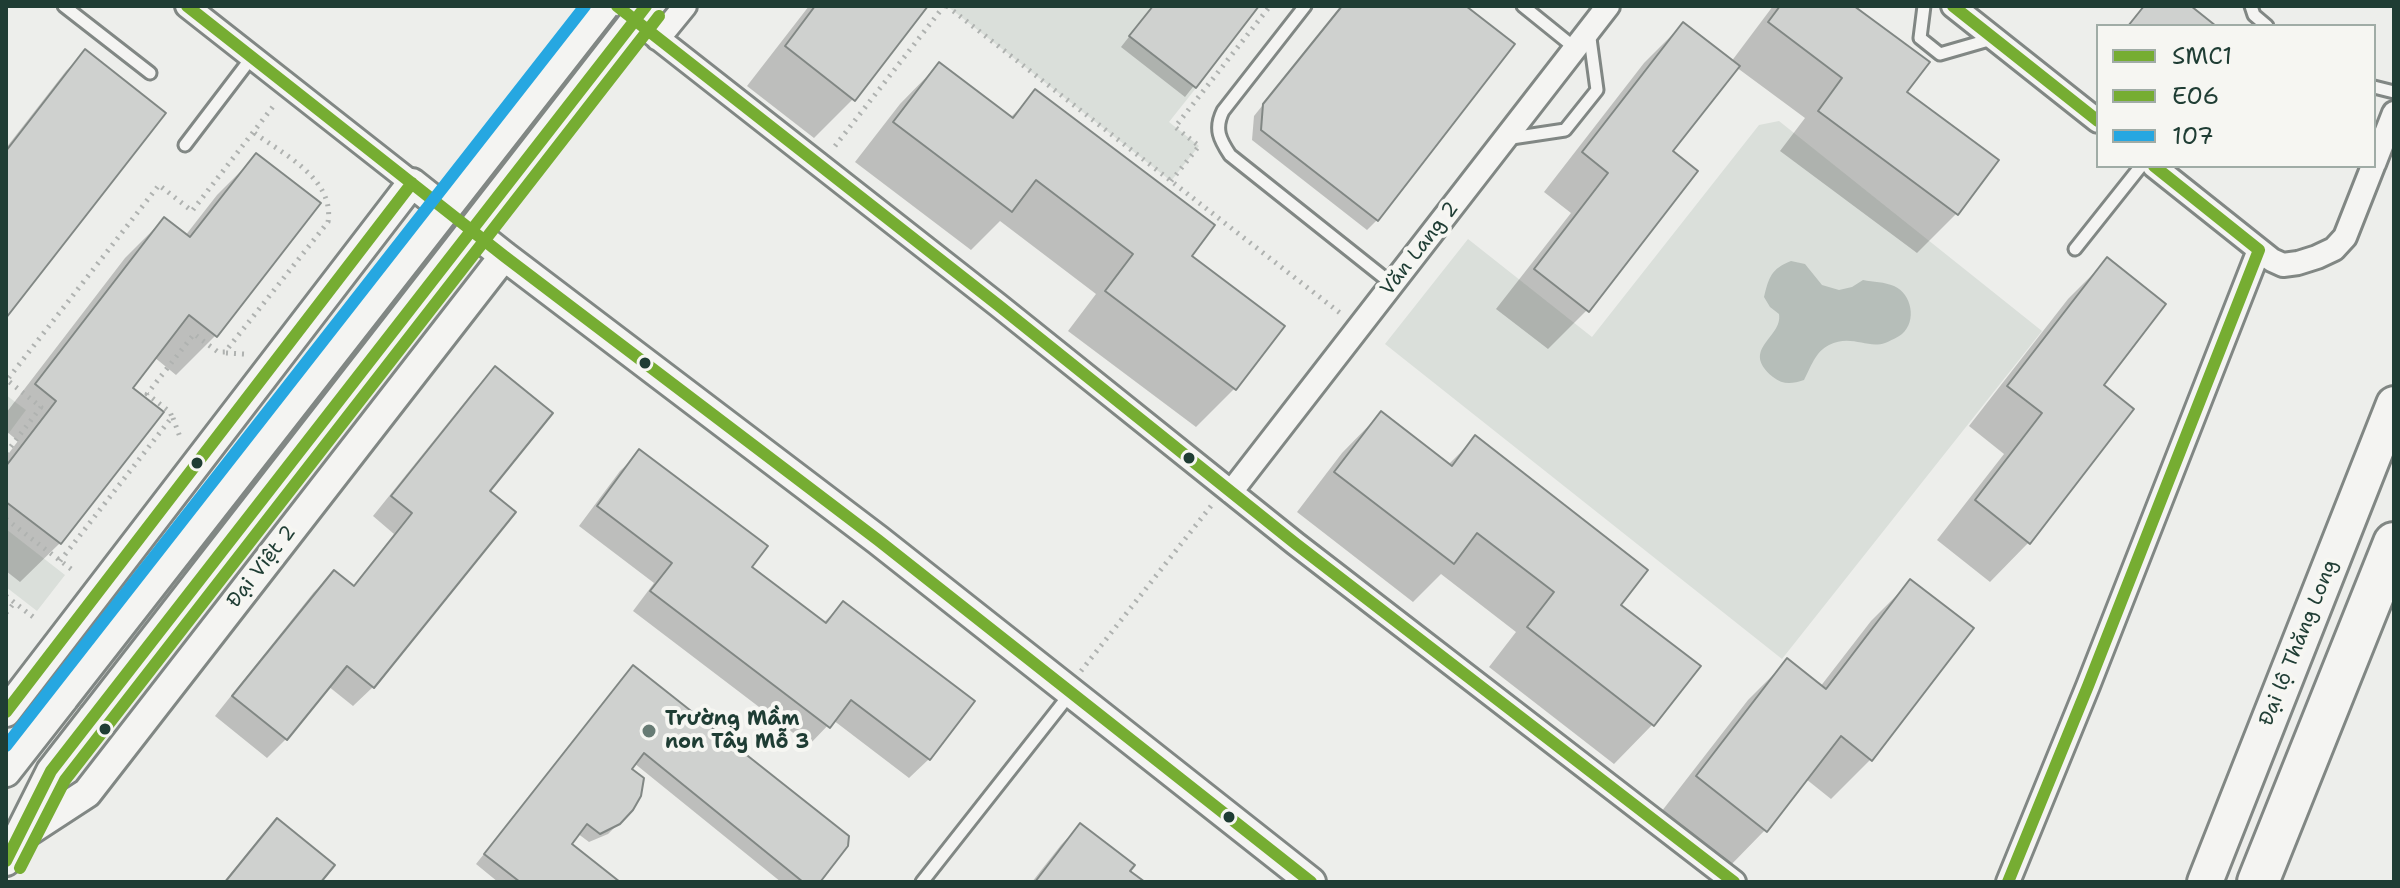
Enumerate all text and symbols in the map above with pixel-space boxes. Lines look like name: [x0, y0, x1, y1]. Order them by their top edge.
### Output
legend: [2096, 24, 2376, 168]
text: SMC1: [2172, 40, 2232, 72]
text: E06: [2172, 80, 2219, 112]
text: 107: [2172, 120, 2214, 152]
street label: Văn Lang 2: [1376, 197, 1464, 301]
unlabelled marker: [637, 355, 653, 371]
unlabelled marker: [1181, 450, 1197, 466]
unlabelled marker: [189, 455, 205, 471]
street label: Đại Việt 2: [223, 521, 301, 613]
street label: Đại lộ Thăng Long: [2255, 557, 2343, 729]
place label: Trường Mầm non Tây Mỗ 3: [665, 708, 809, 755]
unlabelled marker: [97, 721, 113, 737]
marker: Trường Mầm non Tây Mỗ 3: [640, 722, 658, 740]
unlabelled marker: [1221, 809, 1237, 825]

